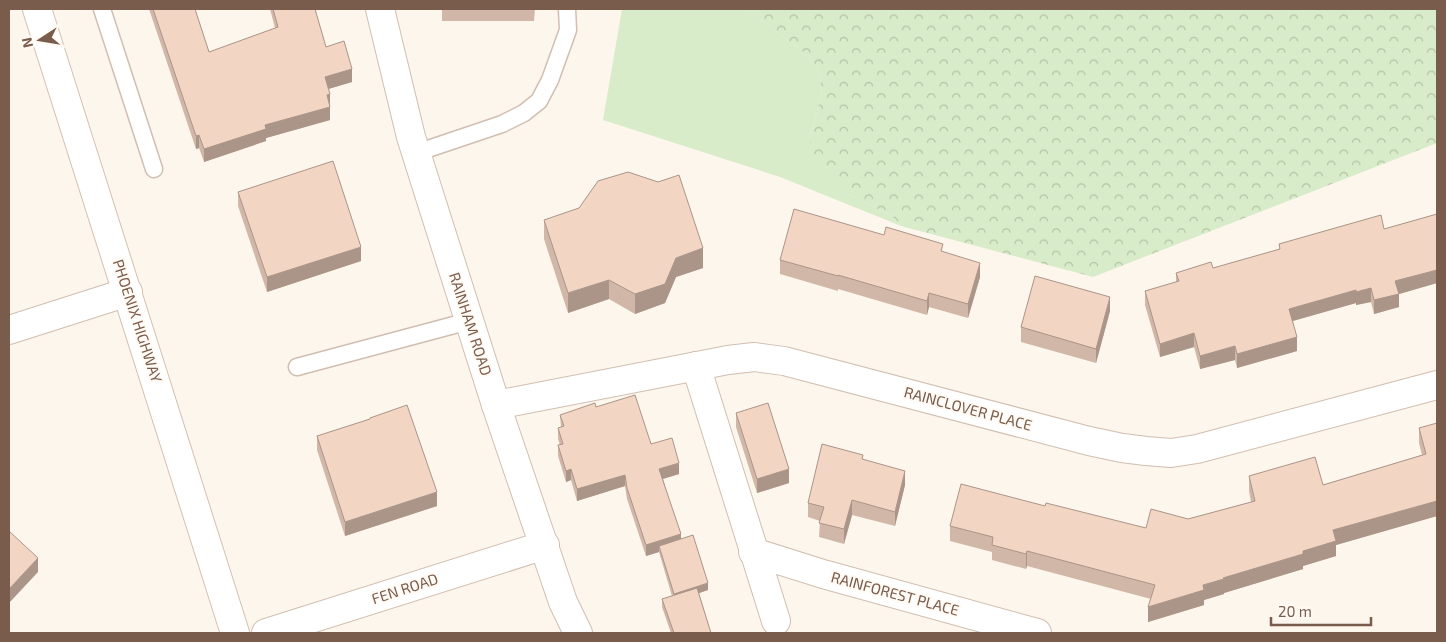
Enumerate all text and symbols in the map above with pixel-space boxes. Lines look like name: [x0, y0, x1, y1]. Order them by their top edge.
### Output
north arrow: [15, 15, 65, 65]
text: N: [17, 36, 36, 50]
street label: PHOENIX HIGHWAY: [110, 257, 167, 385]
street label: RAINHAM ROAD: [446, 270, 496, 378]
street label: RAINCLOVER PLACE: [902, 382, 1034, 434]
street label: RAINFOREST PLACE: [829, 567, 961, 619]
street label: FEN ROAD: [369, 569, 440, 607]
scale bar: [1271, 594, 1371, 626]
text: 20 m: [1278, 602, 1312, 620]

